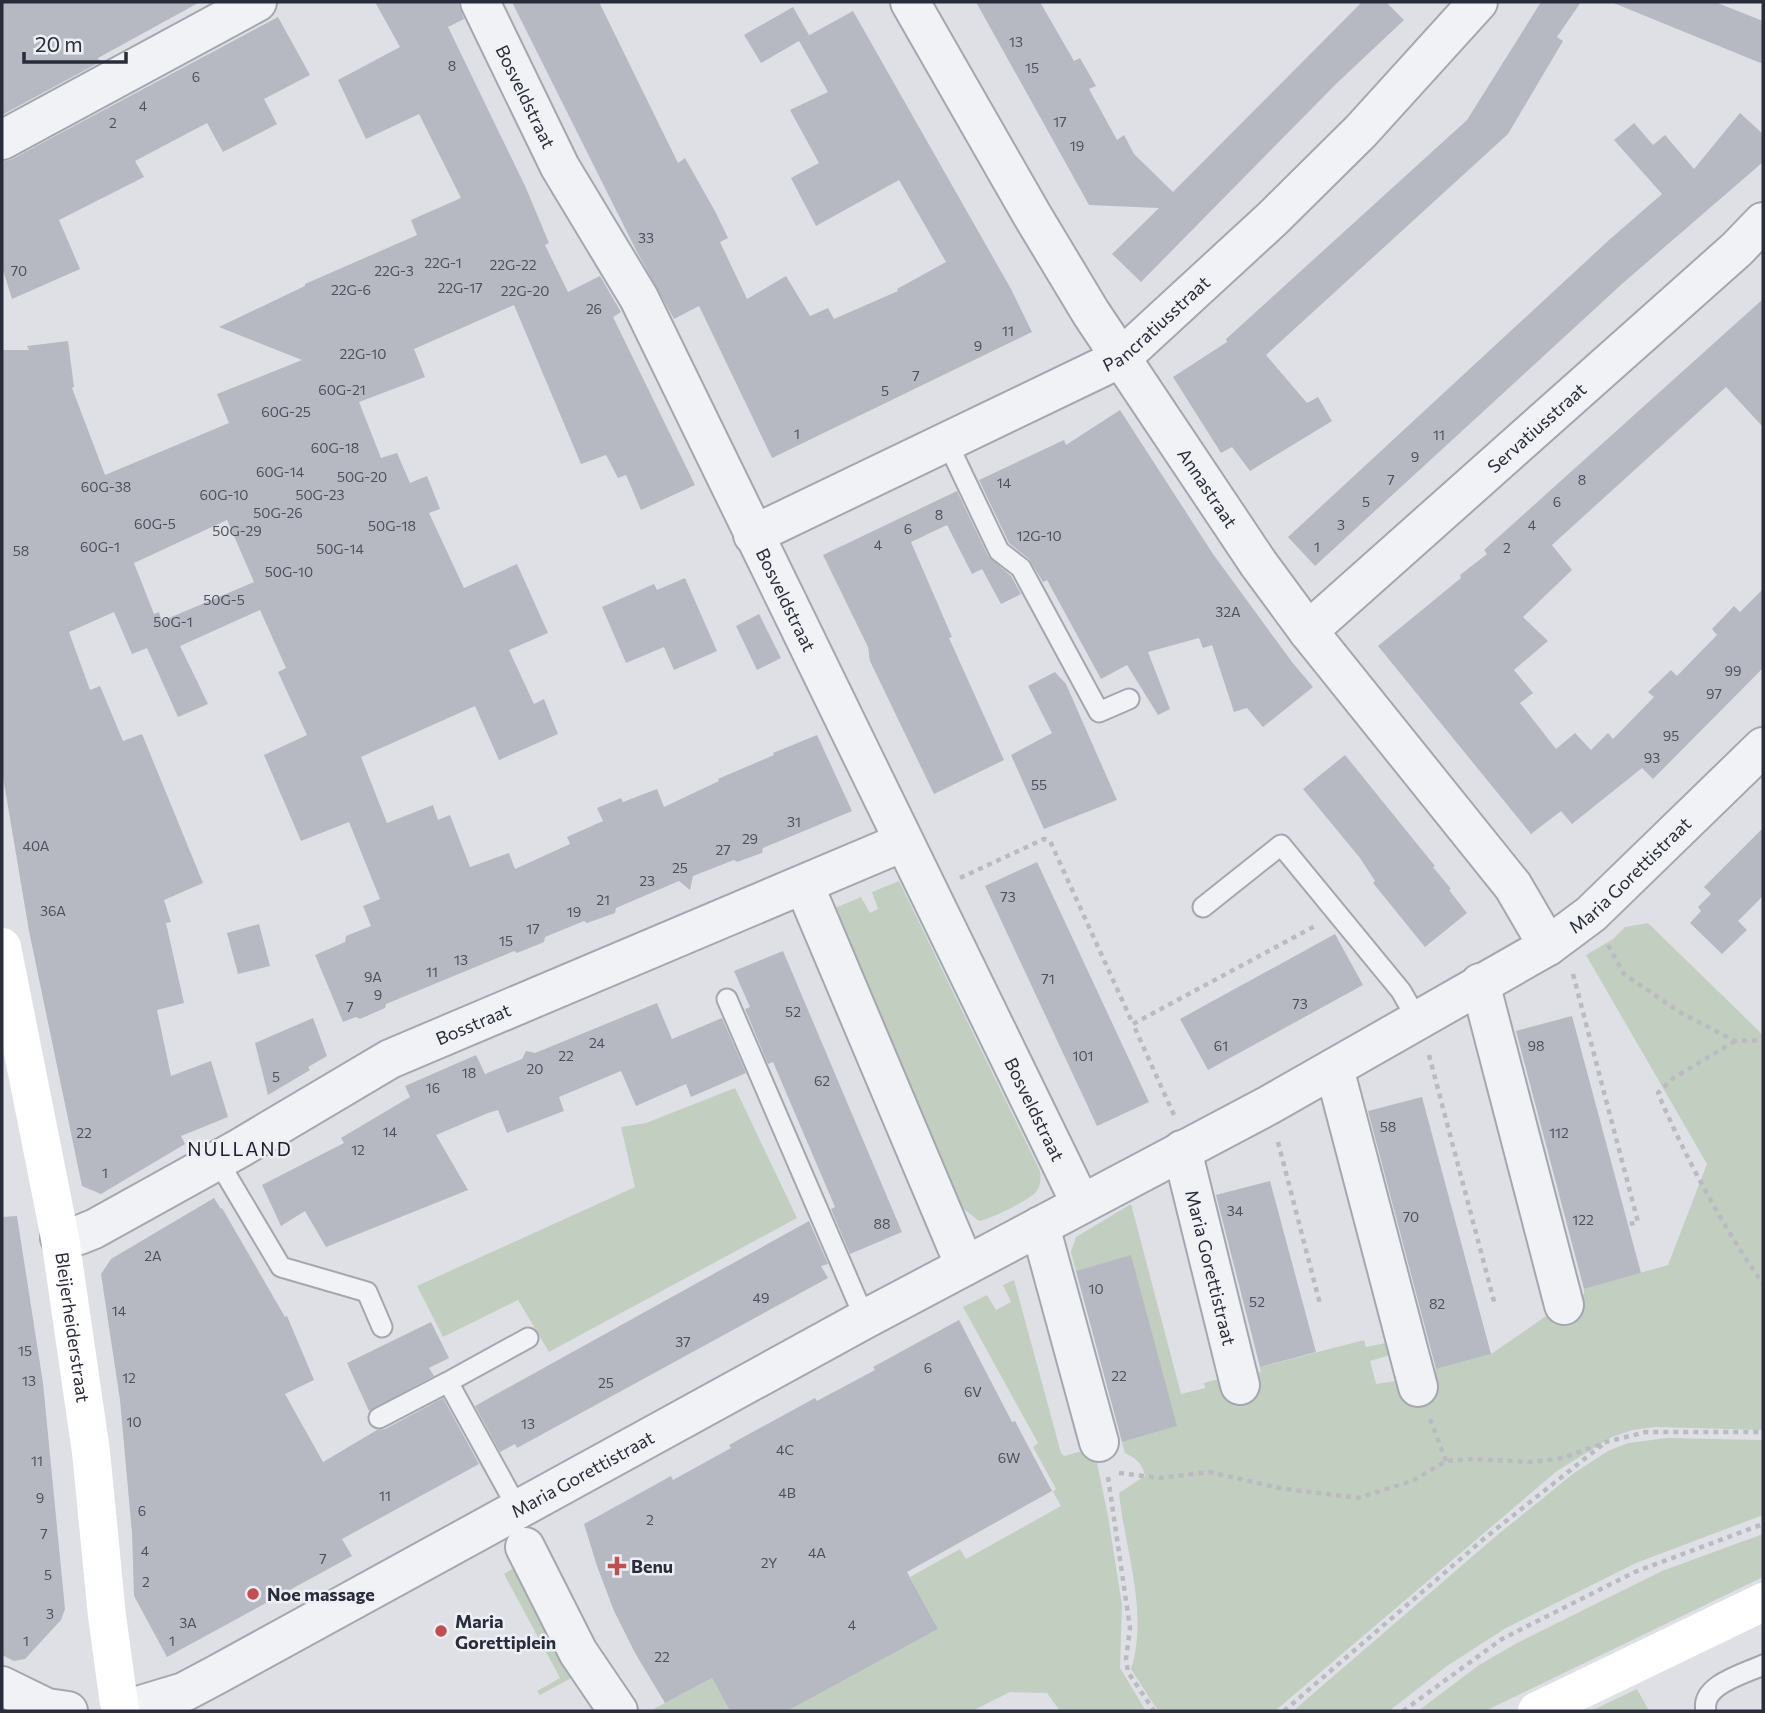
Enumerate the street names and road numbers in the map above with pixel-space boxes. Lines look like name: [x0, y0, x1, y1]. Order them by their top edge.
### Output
street label: Bosveldstraat: [491, 41, 560, 152]
street label: Pancratiusstraat: [1099, 271, 1214, 376]
street label: Servatiusstraat: [1483, 378, 1590, 477]
street label: Annastraat: [1173, 444, 1242, 532]
street label: Bosveldstraat: [752, 544, 821, 655]
street label: Maria Gorettistraat: [1564, 812, 1695, 938]
street label: Bosstraat: [432, 998, 514, 1049]
street label: Bosveldstraat: [1000, 1054, 1069, 1165]
street label: Maria Gorettistraat: [1181, 1187, 1241, 1348]
street label: Bleijerheiderstraat: [51, 1251, 95, 1404]
street label: Maria Gorettistraat: [507, 1426, 658, 1522]

